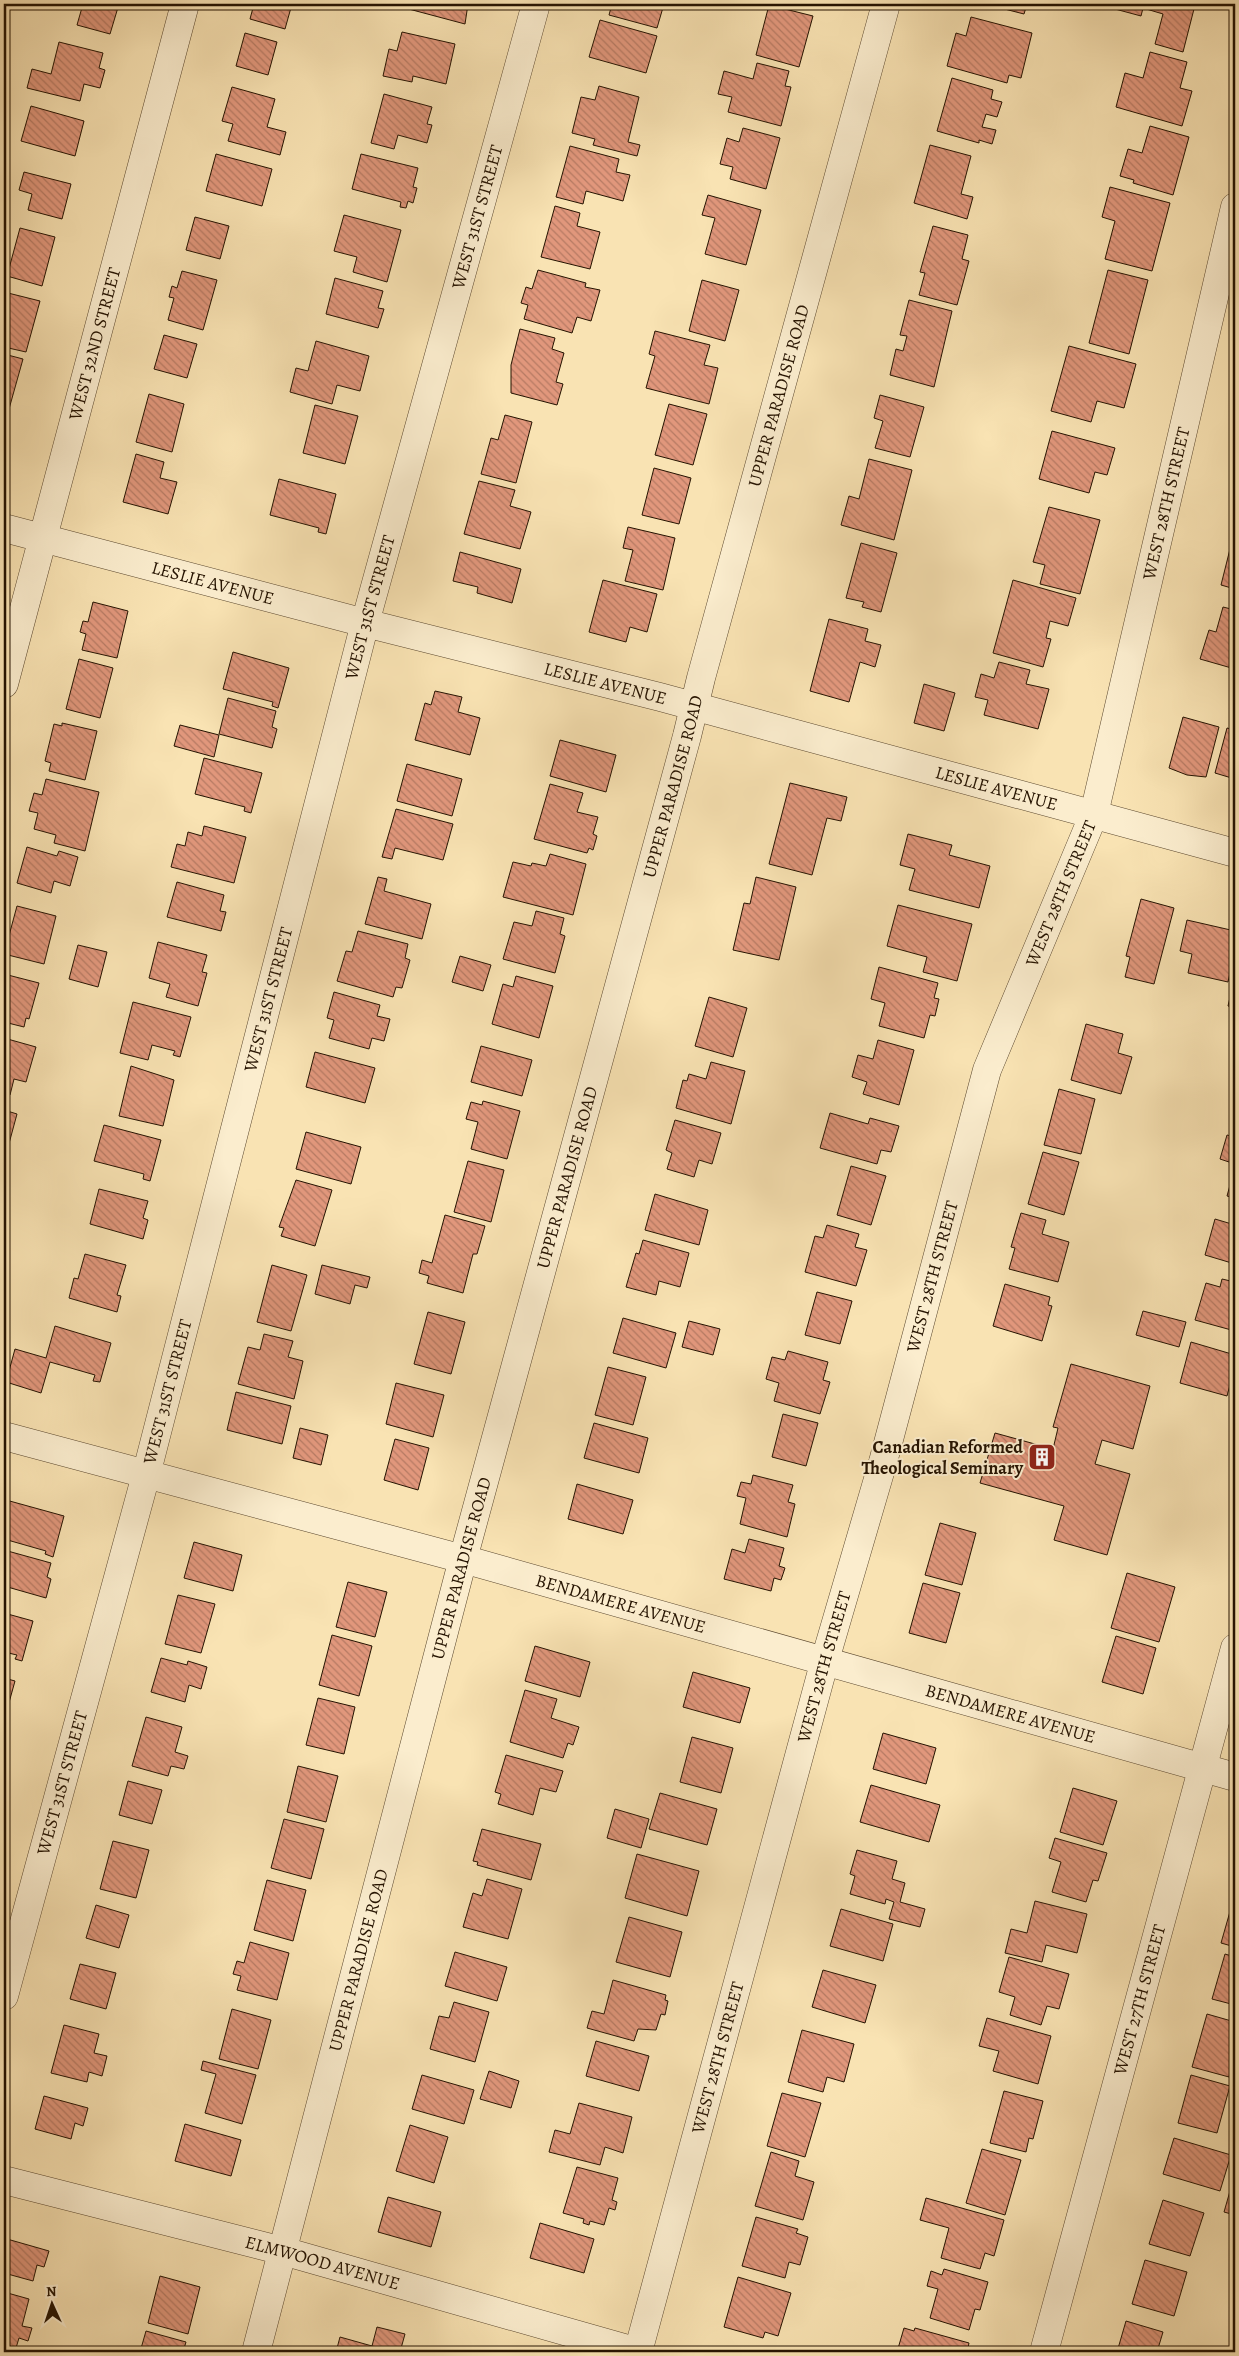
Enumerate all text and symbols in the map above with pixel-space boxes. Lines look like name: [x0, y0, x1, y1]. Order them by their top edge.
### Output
street label: WEST 31ST STREET: [446, 142, 509, 293]
street label: WEST 32ND STREET: [62, 265, 126, 424]
street label: UPPER PARADISE ROAD: [742, 302, 815, 489]
street label: WEST 28TH STREET: [1137, 425, 1196, 583]
street label: WEST 31ST STREET: [339, 532, 401, 683]
street label: LESLIE AVENUE: [149, 555, 277, 611]
street label: LESLIE AVENUE: [541, 656, 669, 710]
street label: UPPER PARADISE ROAD: [637, 693, 708, 881]
street label: LESLIE AVENUE: [933, 760, 1060, 816]
street label: WEST 28TH STREET: [1019, 817, 1102, 971]
street label: WEST 31ST STREET: [238, 924, 298, 1075]
street label: UPPER PARADISE ROAD: [531, 1084, 603, 1271]
street label: WEST 28TH STREET: [900, 1198, 964, 1356]
street label: WEST 31ST STREET: [137, 1317, 198, 1468]
place label: Canadian Reformed Theological Seminary: [861, 1435, 1024, 1480]
building icon: Canadian Reformed Theological Seminary: [1027, 1442, 1057, 1472]
street label: UPPER PARADISE ROAD: [425, 1474, 497, 1662]
street label: BENDAMERE AVENUE: [533, 1568, 708, 1639]
street label: WEST 28TH STREET: [791, 1588, 857, 1746]
street label: BENDAMERE AVENUE: [923, 1678, 1098, 1749]
street label: WEST 31ST STREET: [31, 1708, 93, 1859]
street label: UPPER PARADISE ROAD: [323, 1866, 394, 2054]
street label: WEST 27TH STREET: [1107, 1922, 1171, 2079]
street label: WEST 28TH STREET: [685, 1979, 750, 2137]
street label: ELMWOOD AVENUE: [243, 2230, 403, 2296]
north arrow: [28, 2278, 78, 2328]
text: N: [46, 2282, 57, 2301]

